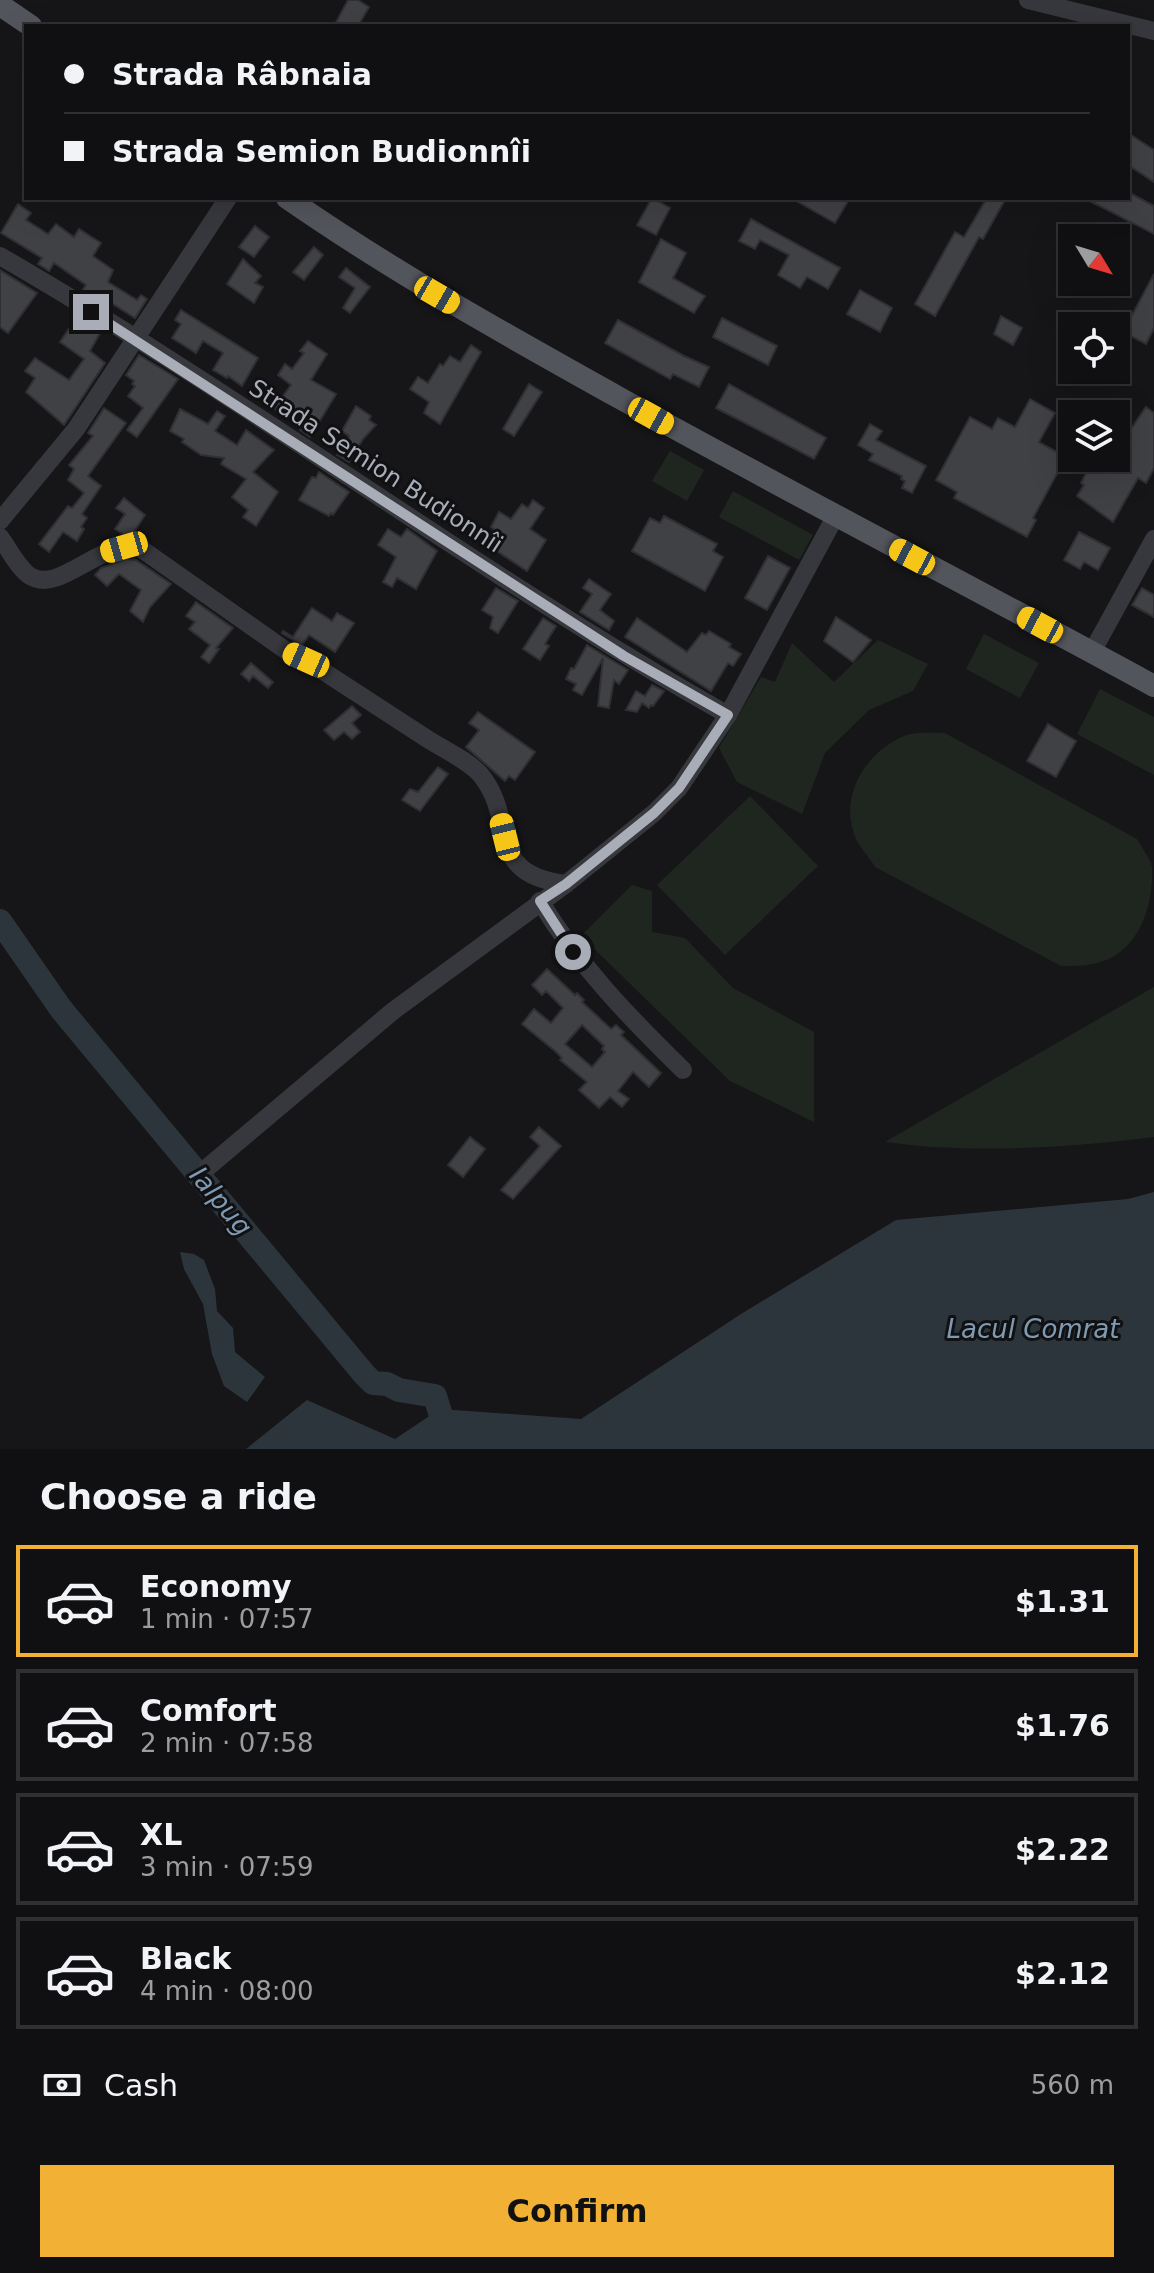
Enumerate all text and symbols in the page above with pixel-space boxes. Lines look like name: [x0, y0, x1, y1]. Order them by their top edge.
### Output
text: Strada Râbnaia: [112, 57, 372, 92]
text: Strada Semion Budionnîi: [112, 134, 531, 169]
north arrow: [1058, 224, 1130, 296]
map controls: [1058, 224, 1130, 472]
car: [410, 273, 464, 317]
route end: [73, 294, 109, 330]
button: locate: [1058, 312, 1130, 384]
street label: Strada Semion Budionnîi: [244, 374, 508, 558]
car: [624, 394, 678, 438]
button: layers: [1058, 400, 1130, 472]
car: [98, 529, 150, 565]
car: [885, 535, 939, 579]
car: [1013, 603, 1067, 647]
car: [279, 639, 333, 681]
car: [488, 811, 522, 863]
route start: [555, 934, 591, 970]
water label: Ialpug: [184, 1161, 258, 1241]
water label: Lacul Comrat: [947, 1314, 1120, 1344]
text: Choose a ride: [40, 1476, 317, 1517]
icon: car: [44, 1565, 116, 1637]
text: Economy: [140, 1569, 292, 1604]
text: $1.31: [1015, 1584, 1110, 1619]
text: 1 min · 07:57: [140, 1604, 314, 1634]
icon: car: [44, 1689, 116, 1761]
text: Comfort: [140, 1693, 277, 1728]
text: $1.76: [1015, 1708, 1110, 1743]
text: 2 min · 07:58: [140, 1728, 314, 1758]
icon: car: [44, 1813, 116, 1885]
text: XL: [140, 1817, 182, 1852]
text: $2.22: [1015, 1832, 1110, 1867]
text: 3 min · 07:59: [140, 1852, 314, 1882]
icon: car: [44, 1937, 116, 2009]
text: Black: [140, 1941, 231, 1976]
text: $2.12: [1015, 1956, 1110, 1991]
text: 4 min · 08:00: [140, 1976, 314, 2006]
icon: cash: [40, 2063, 84, 2107]
text: Cash: [104, 2068, 178, 2103]
text: 560 m: [1031, 2070, 1114, 2100]
button: Confirm: [40, 2165, 1114, 2257]

